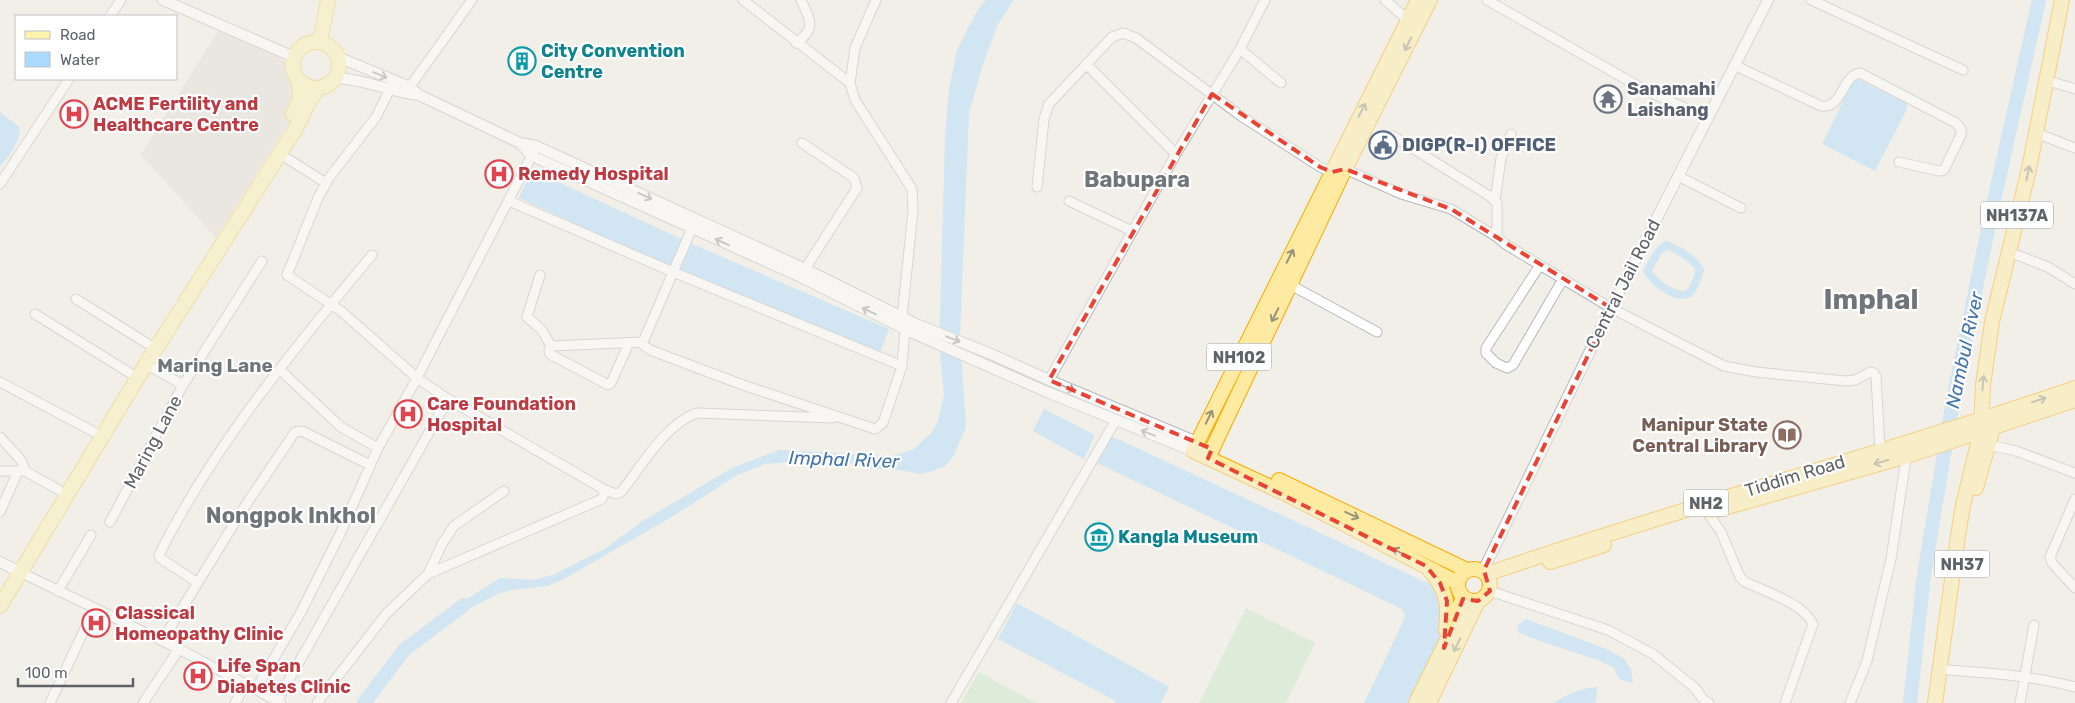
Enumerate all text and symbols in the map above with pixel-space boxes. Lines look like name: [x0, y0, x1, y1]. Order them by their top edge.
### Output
legend: [15, 15, 178, 80]
text: Road: [60, 26, 96, 44]
one-way arrow: [1403, 36, 1413, 51]
place label: City Convention Centre: [541, 40, 685, 83]
building icon: City Convention Centre: [507, 46, 537, 76]
text: Water: [60, 51, 100, 69]
one-way arrow: [372, 71, 387, 80]
place label: Sanamahi Laishang: [1627, 78, 1716, 121]
temple icon: Sanamahi Laishang: [1593, 84, 1623, 114]
place label: ACME Fertility and Healthcare Centre: [93, 93, 259, 136]
hospital icon: ACME Fertility and Healthcare Centre: [59, 99, 89, 129]
one-way arrow: [1358, 103, 1367, 118]
public building icon: DIGP(R-I) OFFICE: [1368, 130, 1398, 160]
place label: DIGP(R-I) OFFICE: [1402, 134, 1556, 156]
hospital icon: Remedy Hospital: [484, 159, 514, 189]
place label: Remedy Hospital: [518, 163, 669, 185]
one-way arrow: [2024, 165, 2033, 181]
district label: Babupara: [1084, 166, 1190, 193]
one-way arrow: [637, 191, 652, 201]
road number: NH137A: [1981, 202, 2053, 228]
street label: Central Jail Road: [1581, 216, 1665, 352]
one-way arrow: [715, 237, 730, 246]
one-way arrow: [1286, 249, 1295, 264]
district label: Imphal: [1823, 283, 1919, 316]
water label: Nambul River: [1941, 289, 1988, 410]
one-way arrow: [862, 306, 877, 315]
one-way arrow: [1270, 307, 1279, 322]
one-way arrow: [945, 335, 961, 344]
road number: NH102: [1206, 344, 1272, 371]
district label: Maring Lane: [157, 354, 273, 377]
one-way arrow: [1978, 375, 1988, 391]
one-way arrow: [1060, 384, 1075, 393]
street label: Maring Lane: [119, 392, 187, 492]
place label: Care Foundation Hospital: [427, 393, 576, 436]
one-way arrow: [2031, 395, 2046, 404]
hospital icon: Care Foundation Hospital: [393, 399, 423, 429]
one-way arrow: [1204, 409, 1214, 424]
place label: Manipur State Central Library: [1632, 414, 1768, 457]
library icon: Manipur State Central Library: [1772, 420, 1802, 450]
one-way arrow: [1141, 427, 1156, 437]
water label: Imphal River: [788, 446, 900, 473]
street label: Tiddim Road: [1742, 450, 1848, 502]
one-way arrow: [1873, 458, 1889, 467]
road number: NH2: [1684, 489, 1728, 516]
district label: Nongpok Inkhol: [206, 502, 376, 529]
one-way arrow: [1344, 511, 1359, 520]
museum icon: Kangla Museum: [1084, 522, 1114, 552]
place label: Kangla Museum: [1118, 526, 1258, 548]
one-way arrow: [1392, 547, 1407, 556]
road number: NH37: [1934, 550, 1990, 578]
place label: Classical Homeopathy Clinic: [115, 602, 284, 645]
hospital icon: Classical Homeopathy Clinic: [81, 608, 111, 638]
one-way arrow: [1452, 637, 1462, 652]
place label: Life Span Diabetes Clinic: [217, 655, 351, 698]
scale bar: [18, 656, 132, 688]
hospital icon: Life Span Diabetes Clinic: [183, 661, 213, 691]
text: 100 m: [25, 664, 67, 682]

